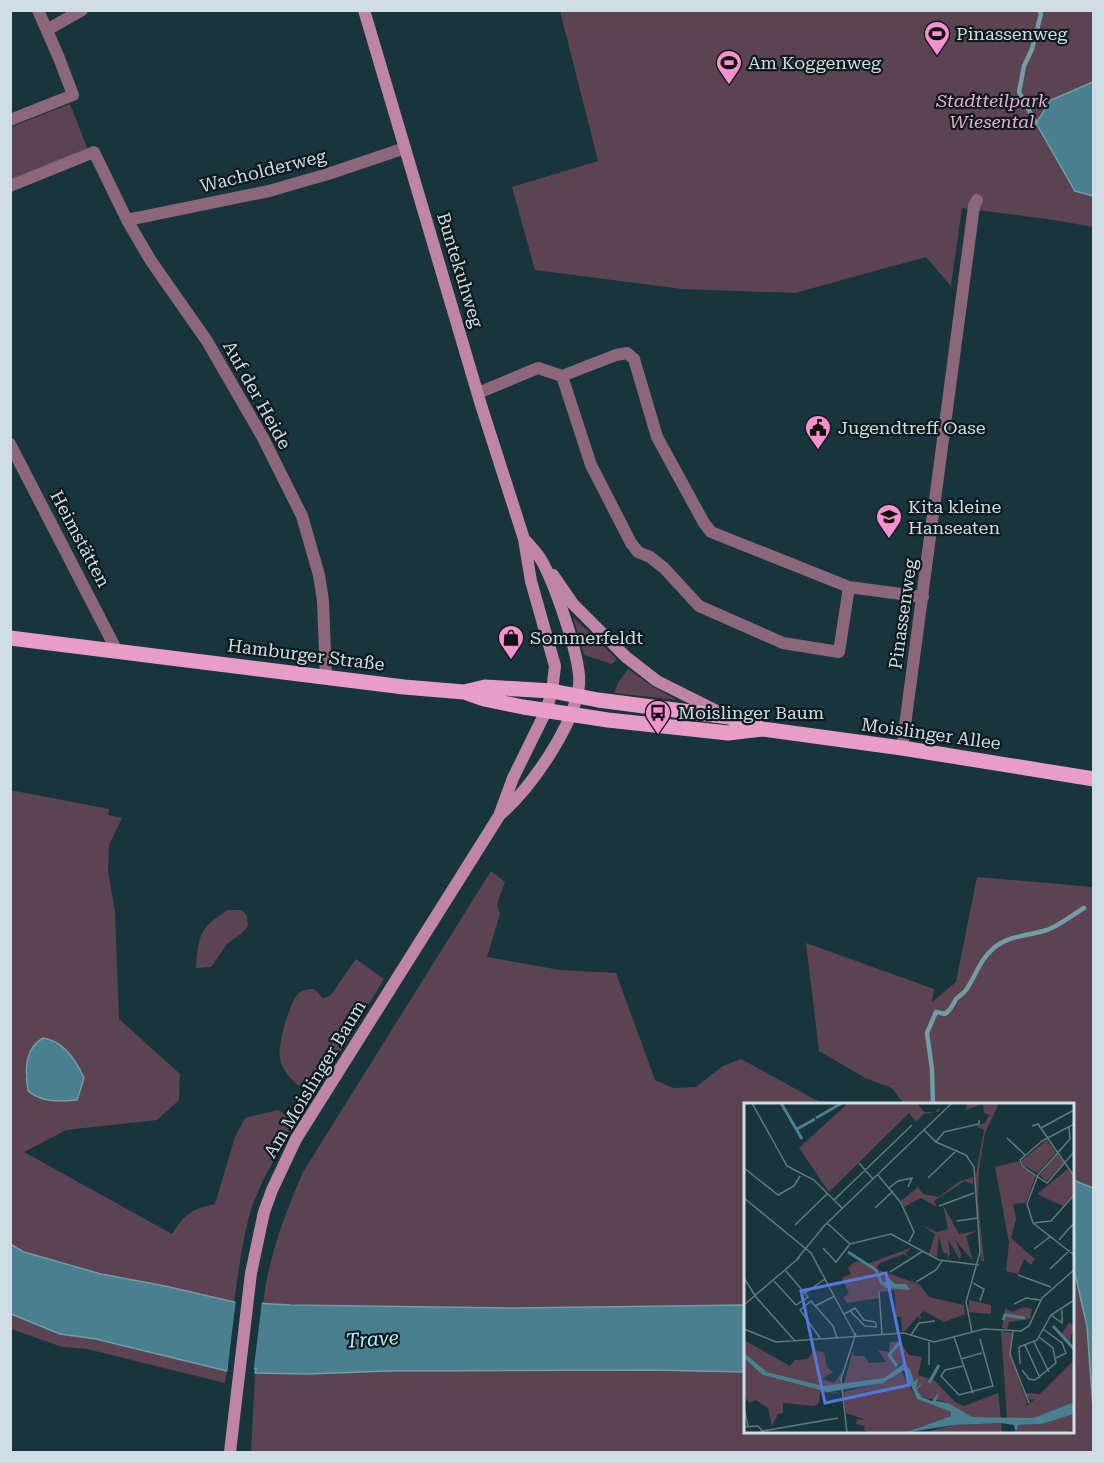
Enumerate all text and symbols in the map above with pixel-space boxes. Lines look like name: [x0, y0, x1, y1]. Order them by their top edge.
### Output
sports icon: Pinassenweg: [922, 19, 952, 57]
place label: Pinassenweg: [956, 23, 1068, 44]
sports icon: Am Koggenweg: [714, 48, 744, 86]
place label: Am Koggenweg: [748, 52, 882, 73]
park label: Stadtteilpark Wiesental: [935, 90, 1048, 132]
street label: Wacholderweg: [198, 145, 329, 196]
street label: Buntekuhweg: [433, 210, 488, 331]
street label: Auf der Heide: [219, 337, 296, 453]
public building icon: Jugendtreff Oase: [803, 413, 833, 451]
place label: Jugendtreff Oase: [838, 417, 986, 438]
street label: Heimstätten: [46, 487, 115, 591]
place label: Kita kleine Hanseaten: [908, 496, 1002, 538]
school or university icon: Kita kleine Hanseaten: [874, 502, 904, 540]
street label: Pinassenweg: [884, 556, 921, 671]
shop icon: Sommerfeldt: [496, 623, 526, 661]
place label: Sommerfeldt: [530, 627, 643, 648]
street label: Hamburger Straße: [226, 634, 386, 675]
bus stop icon: Moislinger Baum: [643, 698, 673, 736]
place label: Moislinger Baum: [678, 702, 824, 723]
street label: Moislinger Allee: [860, 713, 1002, 754]
street label: Am Moislinger Baum: [259, 996, 370, 1161]
inset map: [744, 1103, 1074, 1433]
water label: Trave: [345, 1325, 399, 1353]

